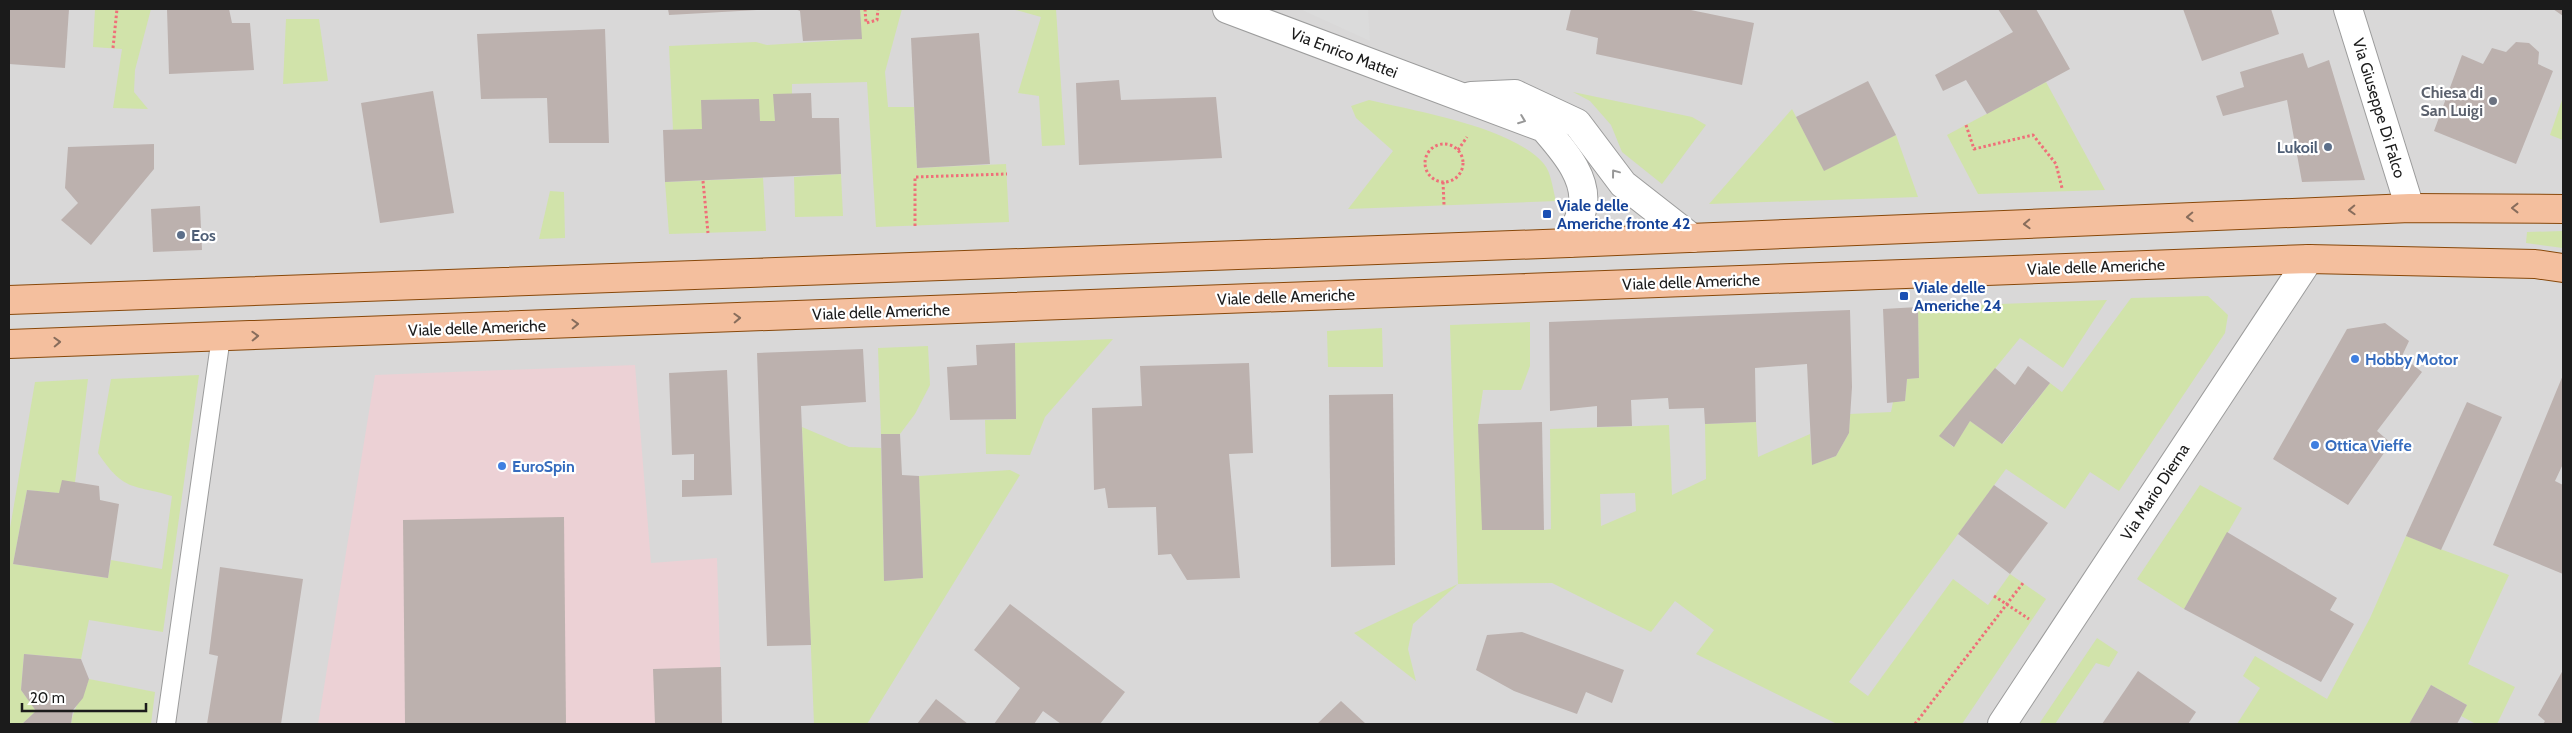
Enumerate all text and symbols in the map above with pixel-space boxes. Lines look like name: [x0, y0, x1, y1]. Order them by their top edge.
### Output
street label: Via Enrico Mattei: [1288, 24, 1400, 82]
street label: Via Giuseppe Di Falco: [2349, 36, 2409, 180]
place label: Chiesa di San Luigi: [2421, 83, 2483, 120]
marker: Chiesa di San Luigi: [2487, 95, 2499, 107]
one-way arrow: [1518, 114, 1526, 124]
place label: Lukoil: [2277, 138, 2318, 157]
marker: Lukoil: [2322, 141, 2334, 153]
one-way arrow: [1612, 170, 1620, 179]
place label: Viale delle Americhe fronte 42: [1557, 196, 1690, 233]
one-way arrow: [2510, 203, 2518, 213]
one-way arrow: [2348, 205, 2356, 216]
marker: Viale delle Americhe fronte 42: [1541, 208, 1553, 220]
one-way arrow: [2185, 212, 2193, 222]
one-way arrow: [2023, 218, 2031, 229]
place label: Eos: [191, 226, 216, 245]
marker: Eos: [175, 229, 187, 241]
street label: Viale delle Americhe: [2027, 255, 2165, 279]
street label: Viale delle Americhe: [1622, 270, 1760, 294]
place label: Viale delle Americhe 24: [1914, 278, 2002, 315]
street label: Viale delle Americhe: [1217, 285, 1355, 309]
marker: Viale delle Americhe 24: [1898, 290, 1910, 302]
street label: Viale delle Americhe: [812, 300, 950, 324]
one-way arrow: [733, 312, 741, 323]
street label: Viale delle Americhe: [408, 316, 546, 340]
one-way arrow: [571, 319, 579, 329]
one-way arrow: [251, 330, 259, 341]
one-way arrow: [54, 337, 62, 348]
place label: Hobby Motor: [2365, 350, 2459, 369]
marker: Hobby Motor: [2349, 353, 2361, 365]
place label: Ottica Vieffe: [2325, 436, 2412, 455]
marker: Ottica Vieffe: [2309, 439, 2321, 451]
street label: Via Mario Dierna: [2117, 440, 2193, 544]
place label: EuroSpin: [512, 457, 575, 476]
marker: EuroSpin: [496, 460, 508, 472]
scale bar: [22, 680, 146, 712]
text: 20 m: [30, 689, 65, 707]

